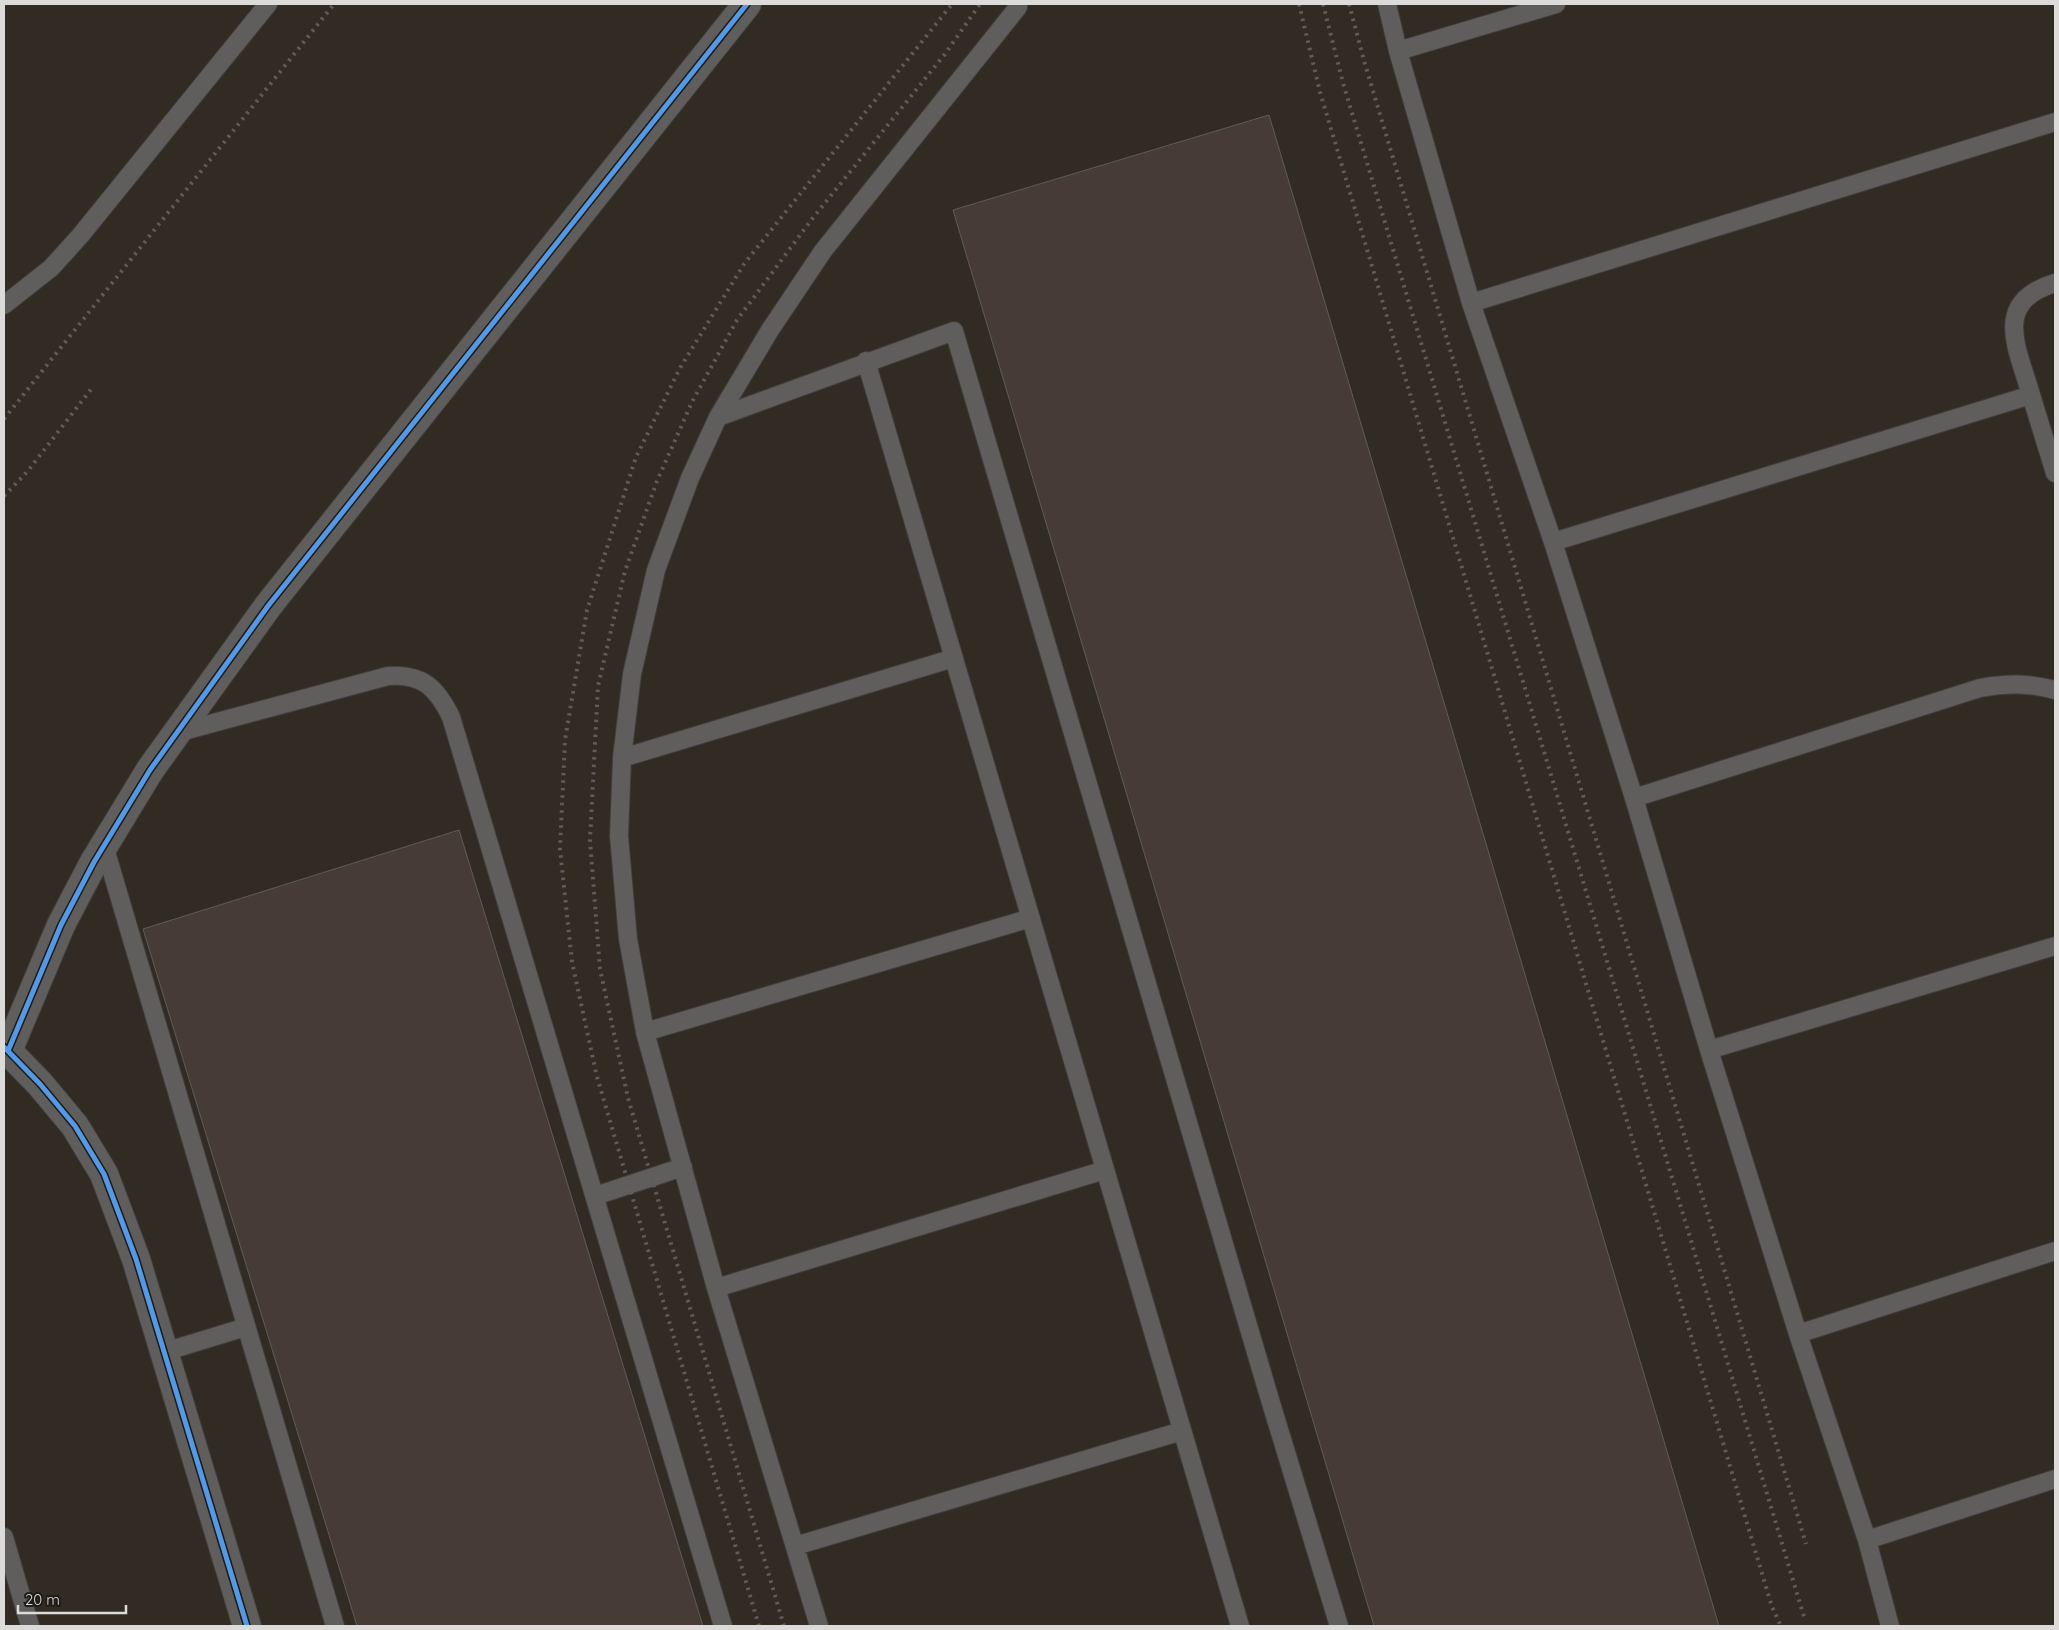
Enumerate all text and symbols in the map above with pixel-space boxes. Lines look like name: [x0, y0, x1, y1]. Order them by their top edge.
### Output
scale bar: [18, 1582, 125, 1614]
text: 20 m: [25, 1590, 60, 1609]

